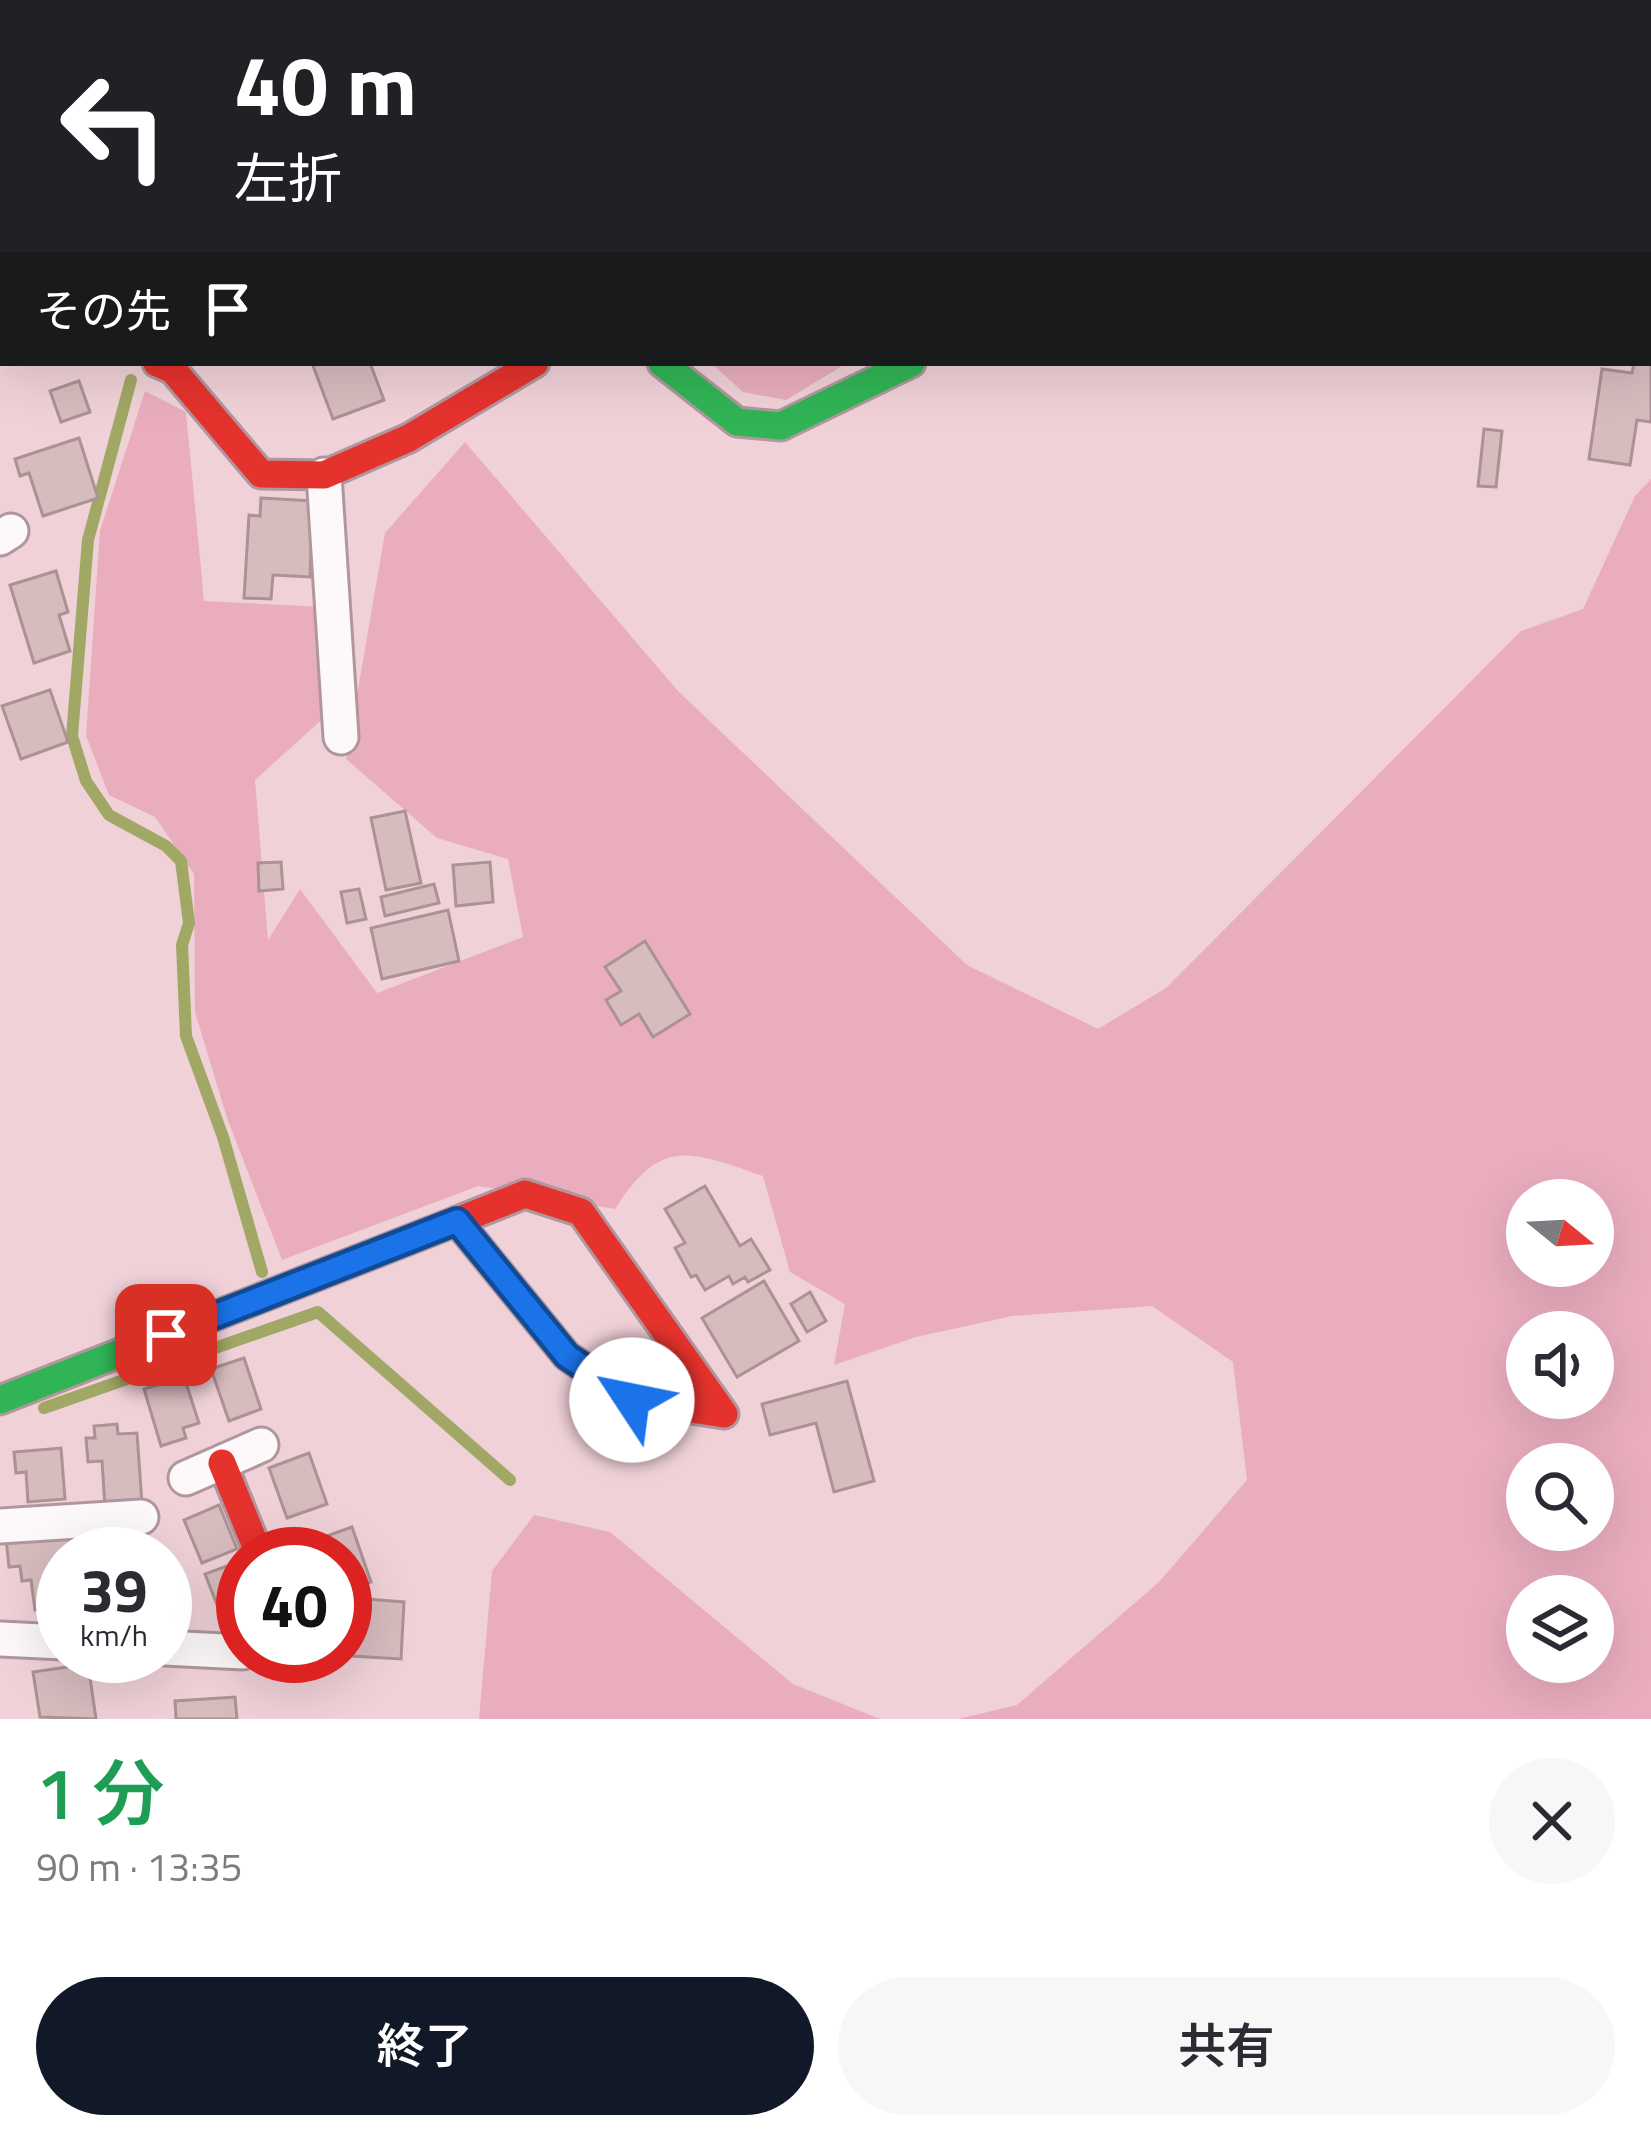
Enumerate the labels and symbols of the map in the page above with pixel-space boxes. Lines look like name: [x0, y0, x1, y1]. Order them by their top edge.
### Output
north arrow: [1506, 1179, 1614, 1287]
pin: [115, 1284, 217, 1386]
position arrow: [569, 1337, 695, 1463]
speed limit sign: 40: [216, 1527, 372, 1683]

